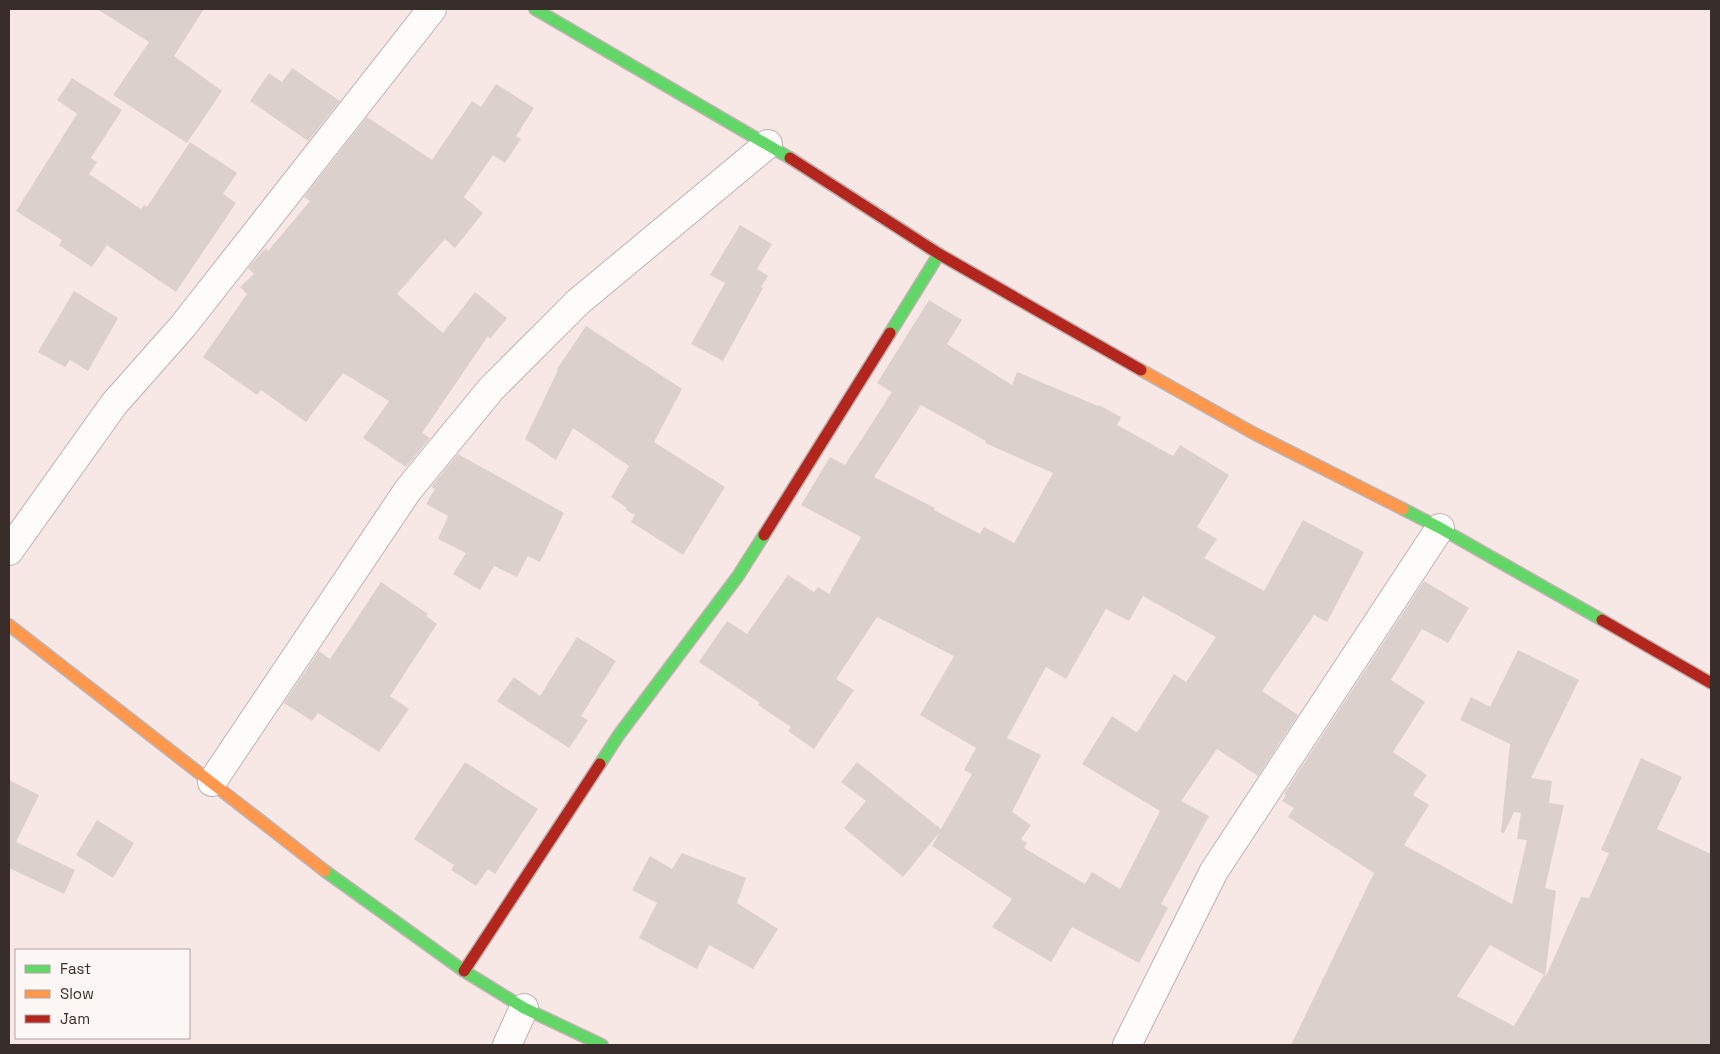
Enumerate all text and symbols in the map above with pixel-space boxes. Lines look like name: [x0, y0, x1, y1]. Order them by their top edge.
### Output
legend: [15, 949, 190, 1039]
text: Fast: [60, 959, 91, 978]
text: Slow: [60, 984, 94, 1003]
text: Jam: [60, 1009, 90, 1028]

